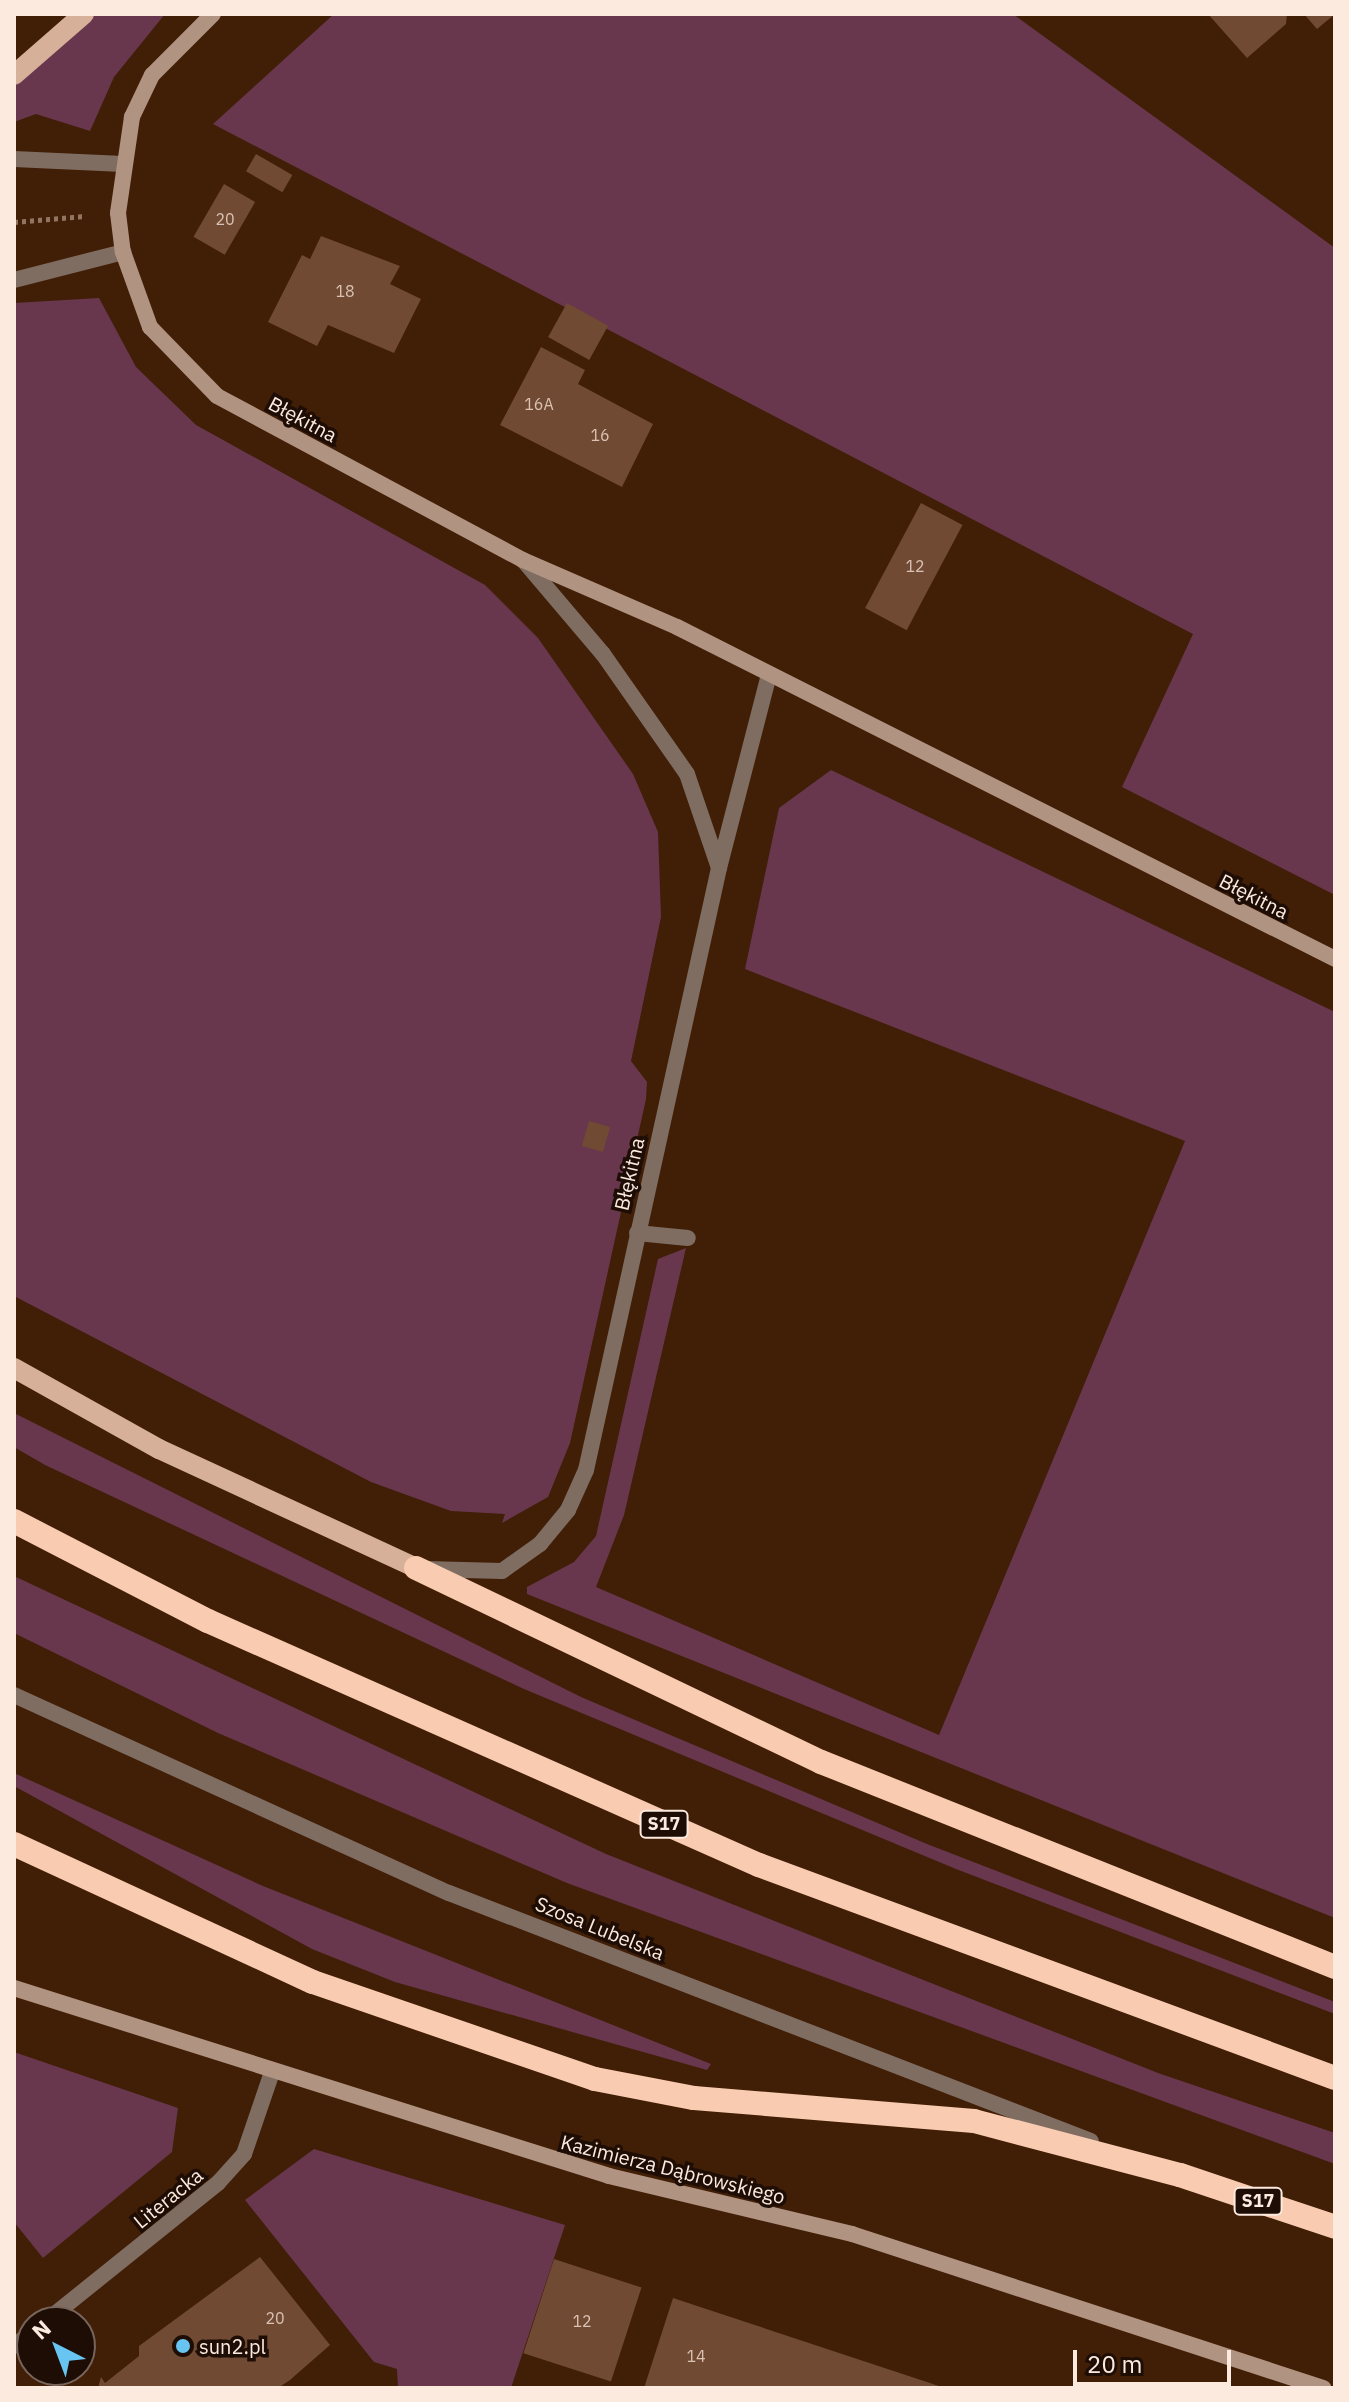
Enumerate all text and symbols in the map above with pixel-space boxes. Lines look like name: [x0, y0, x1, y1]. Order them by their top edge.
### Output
house number: 20: [215, 209, 235, 229]
house number: 18: [335, 281, 355, 301]
street label: Błękitna: [265, 391, 341, 447]
house number: 16A: [524, 394, 554, 414]
house number: 16: [590, 425, 610, 445]
house number: 12: [905, 556, 925, 576]
street label: Błękitna: [1215, 868, 1293, 924]
street label: Błękitna: [609, 1135, 649, 1213]
road number: S17: [638, 1810, 690, 1838]
street label: Szosa Lubelska: [532, 1891, 668, 1965]
street label: Kazimierza Dąbrowskiego: [558, 2130, 788, 2208]
street label: Literacka: [129, 2163, 207, 2233]
road number: S17: [1232, 2187, 1284, 2215]
north arrow: [16, 2306, 96, 2386]
house number: 20: [265, 2308, 285, 2328]
house number: 12: [572, 2311, 592, 2331]
text: N: [25, 2313, 57, 2345]
place label: sun2.pl: [199, 2334, 266, 2358]
scale bar: [1077, 2334, 1235, 2384]
marker: sun2.pl: [174, 2337, 192, 2355]
house number: 14: [686, 2346, 706, 2366]
text: 20 m: [1087, 2348, 1142, 2380]

